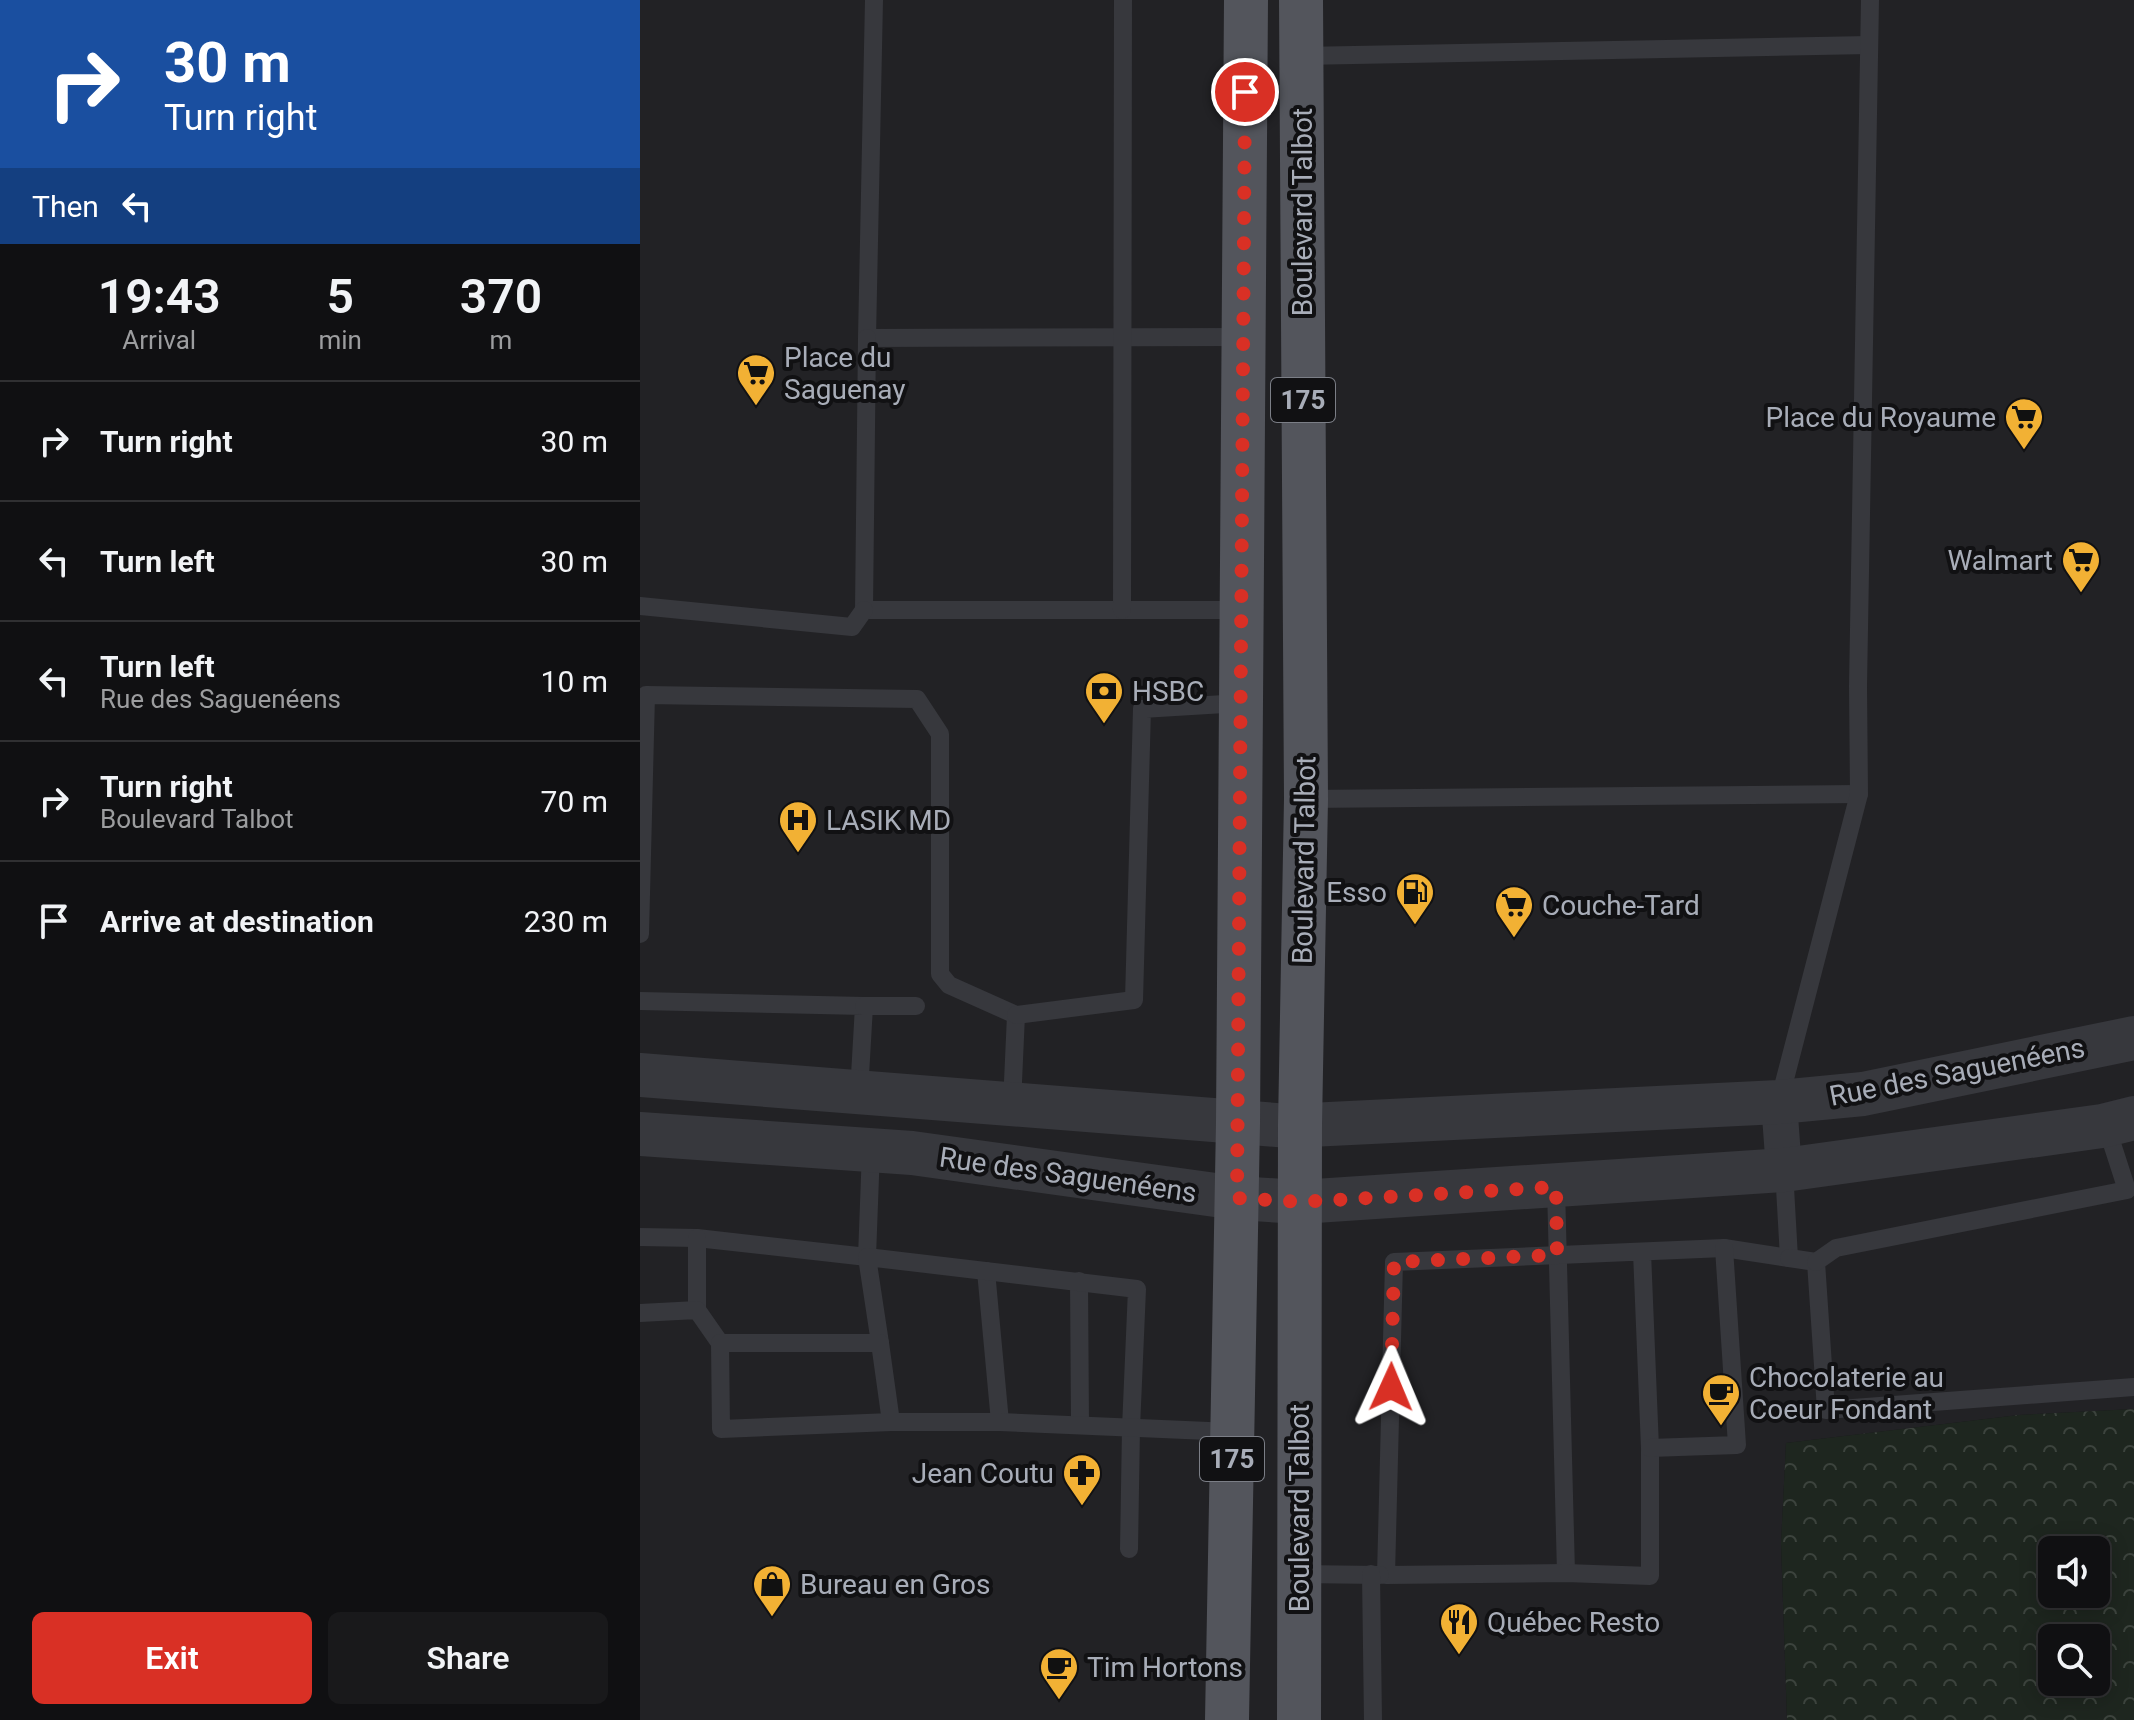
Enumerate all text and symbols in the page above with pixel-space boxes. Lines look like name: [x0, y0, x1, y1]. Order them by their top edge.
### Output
text: 30 m: [164, 30, 291, 96]
icon: right: [32, 32, 136, 136]
pin: [1211, 58, 1279, 126]
icon: arrive: [1223, 70, 1267, 114]
text: Turn right: [164, 97, 317, 139]
street label: Boulevard Talbot: [1286, 108, 1319, 316]
icon: left: [115, 184, 159, 228]
text: Then: [32, 189, 99, 224]
text: 19:43: [98, 268, 221, 325]
text: 5: [327, 268, 354, 325]
text: 370: [460, 268, 542, 325]
text: Arrival: [122, 325, 196, 355]
text: min: [318, 325, 362, 355]
text: m: [490, 325, 512, 355]
place label: Place du Saguenay: [784, 341, 906, 406]
supermarket icon: Place du Saguenay: [735, 352, 777, 407]
road number: 175: [1271, 378, 1335, 422]
supermarket icon: Place du Royaume: [2003, 396, 2045, 451]
place label: Place du Royaume: [1766, 401, 1996, 434]
icon: right: [32, 419, 76, 463]
text: Turn right: [100, 424, 233, 459]
text: 30 m: [541, 424, 608, 459]
icon: left: [32, 539, 76, 583]
supermarket icon: Walmart: [2060, 539, 2102, 594]
text: Turn left: [100, 544, 215, 579]
text: 30 m: [541, 544, 608, 579]
place label: Walmart: [1947, 544, 2053, 577]
text: Turn left: [100, 649, 215, 684]
icon: left: [32, 659, 76, 703]
text: 10 m: [541, 664, 608, 699]
bank icon: HSBC: [1083, 670, 1125, 725]
place label: HSBC: [1132, 675, 1204, 708]
text: Rue des Saguenéens: [100, 684, 341, 714]
street label: Boulevard Talbot: [1286, 756, 1322, 964]
text: Turn right: [100, 769, 233, 804]
icon: right: [32, 779, 76, 823]
text: 70 m: [541, 784, 608, 819]
hospital icon: LASIK MD: [777, 799, 819, 854]
text: Boulevard Talbot: [100, 804, 294, 834]
place label: LASIK MD: [826, 804, 951, 837]
fuel station icon: Esso: [1394, 871, 1436, 926]
place label: Esso: [1326, 876, 1387, 909]
supermarket icon: Couche-Tard: [1493, 884, 1535, 939]
place label: Couche-Tard: [1542, 889, 1700, 922]
icon: arrive: [32, 899, 76, 943]
text: Arrive at destination: [100, 904, 374, 939]
text: 230 m: [524, 904, 608, 939]
street label: Rue des Saguenéens: [1827, 1031, 2087, 1113]
street label: Rue des Saguenéens: [937, 1141, 1199, 1209]
position arrow: [1349, 1345, 1433, 1429]
place label: Chocolaterie au Coeur Fondant: [1749, 1361, 1944, 1426]
cafe icon: Chocolaterie au Coeur Fondant: [1700, 1372, 1742, 1427]
street label: Boulevard Talbot: [1283, 1404, 1316, 1612]
road number: 175: [1200, 1437, 1264, 1481]
pharmacy icon: Jean Coutu: [1061, 1452, 1103, 1507]
place label: Jean Coutu: [912, 1457, 1054, 1490]
map controls: [2038, 1536, 2110, 1696]
button: sound: [2038, 1536, 2110, 1608]
shop icon: Bureau en Gros: [751, 1563, 793, 1618]
place label: Bureau en Gros: [800, 1568, 991, 1601]
restaurant icon: Québec Resto: [1438, 1601, 1480, 1656]
place label: Québec Resto: [1487, 1606, 1660, 1639]
button: Exit: [32, 1612, 312, 1704]
button: Share: [328, 1612, 608, 1704]
button: search: [2038, 1624, 2110, 1696]
cafe icon: Tim Hortons: [1038, 1646, 1080, 1701]
place label: Tim Hortons: [1087, 1651, 1243, 1684]

